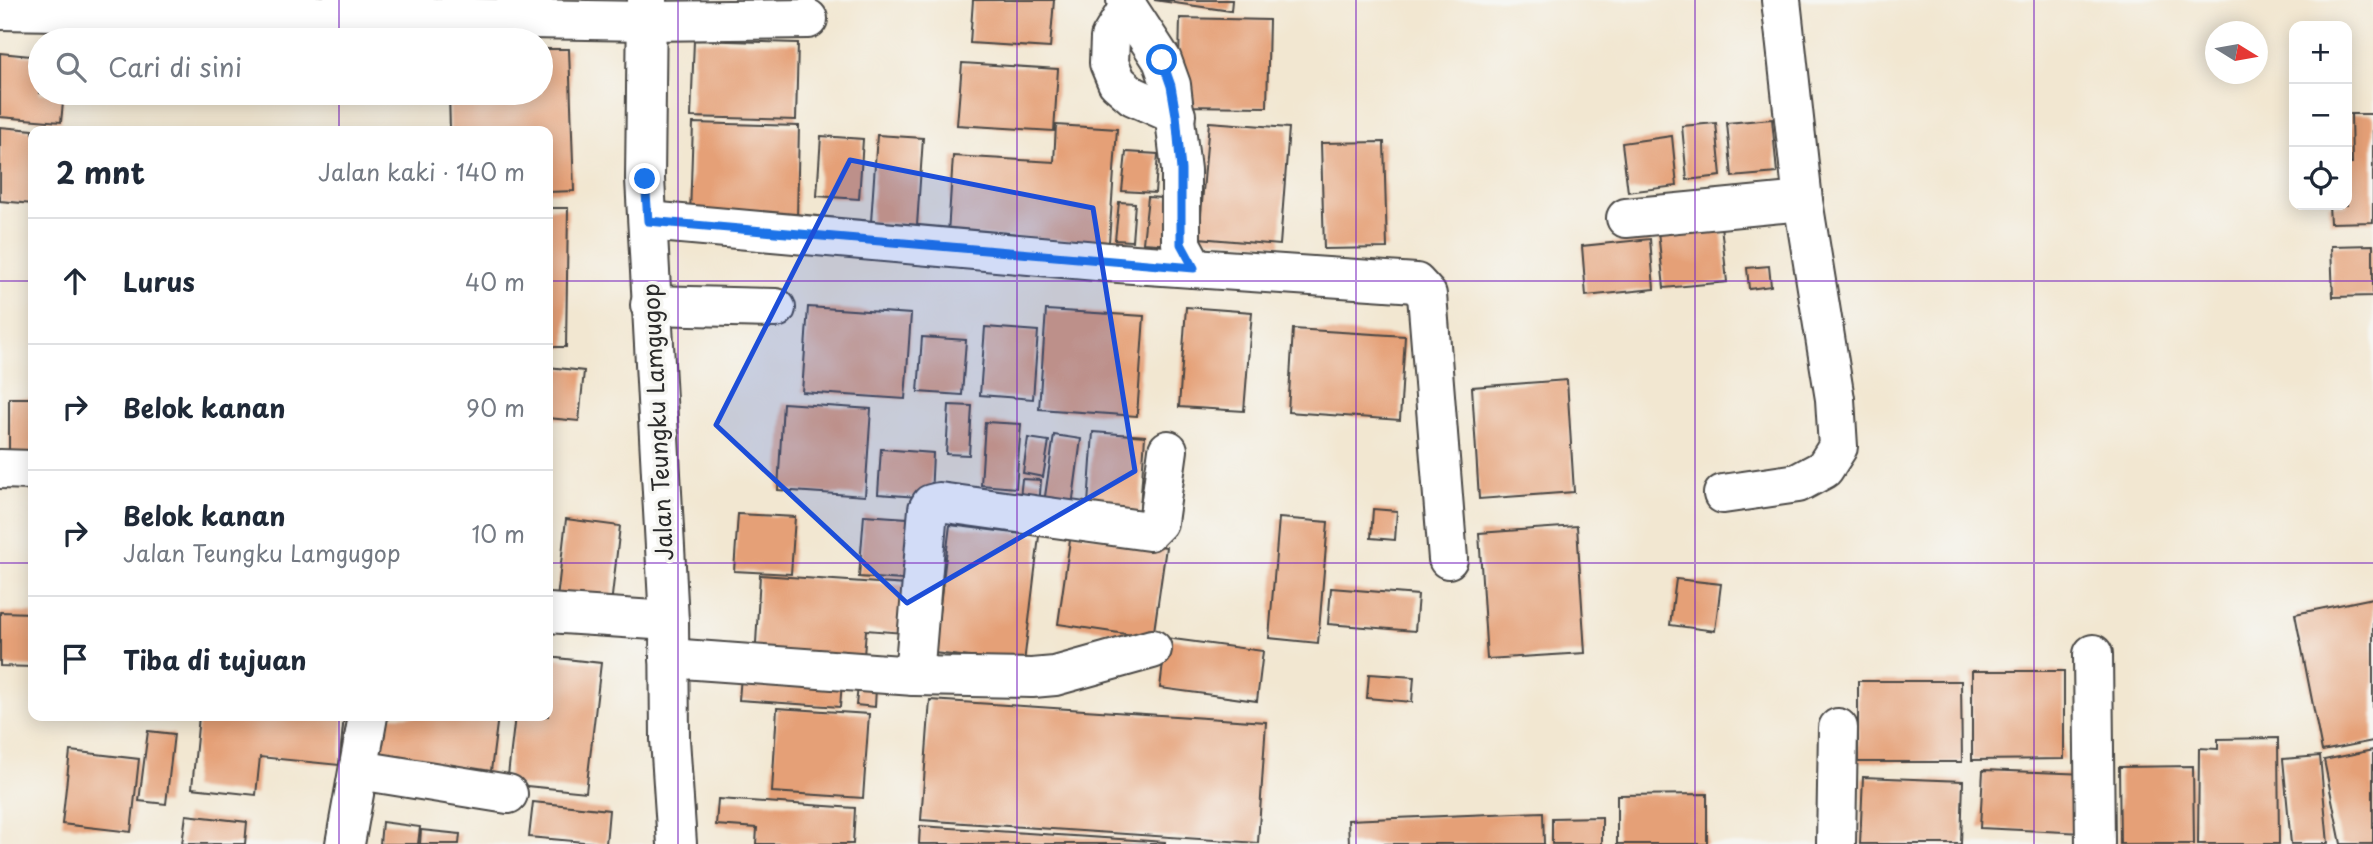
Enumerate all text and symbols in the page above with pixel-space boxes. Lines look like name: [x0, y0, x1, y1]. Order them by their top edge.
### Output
north arrow: [2205, 21, 2268, 84]
map controls: [2289, 21, 2352, 210]
button: +: [2289, 21, 2352, 84]
search box: [28, 28, 553, 105]
route start: [1146, 44, 1177, 75]
text: Cari di sini: [108, 47, 242, 86]
icon: search: [52, 48, 90, 86]
button: −: [2289, 84, 2352, 147]
button: locate: [2289, 147, 2352, 210]
text: 2 mnt: [56, 149, 145, 194]
text: Jalan kaki · 140 m: [318, 154, 525, 189]
route end: [629, 163, 660, 194]
icon: ahead: [56, 262, 94, 300]
text: Lurus: [123, 262, 195, 301]
text: 40 m: [465, 264, 525, 299]
street label: Jalan Teungku Lamgugop: [632, 283, 681, 562]
icon: right: [56, 388, 94, 426]
text: Belok kanan: [123, 388, 285, 427]
text: 90 m: [466, 390, 525, 425]
text: Belok kanan: [123, 496, 285, 535]
icon: right: [56, 514, 94, 552]
text: 10 m: [471, 516, 525, 551]
text: Jalan Teungku Lamgugop: [123, 535, 401, 570]
icon: arrive: [56, 640, 94, 678]
text: Tiba di tujuan: [123, 640, 307, 679]

